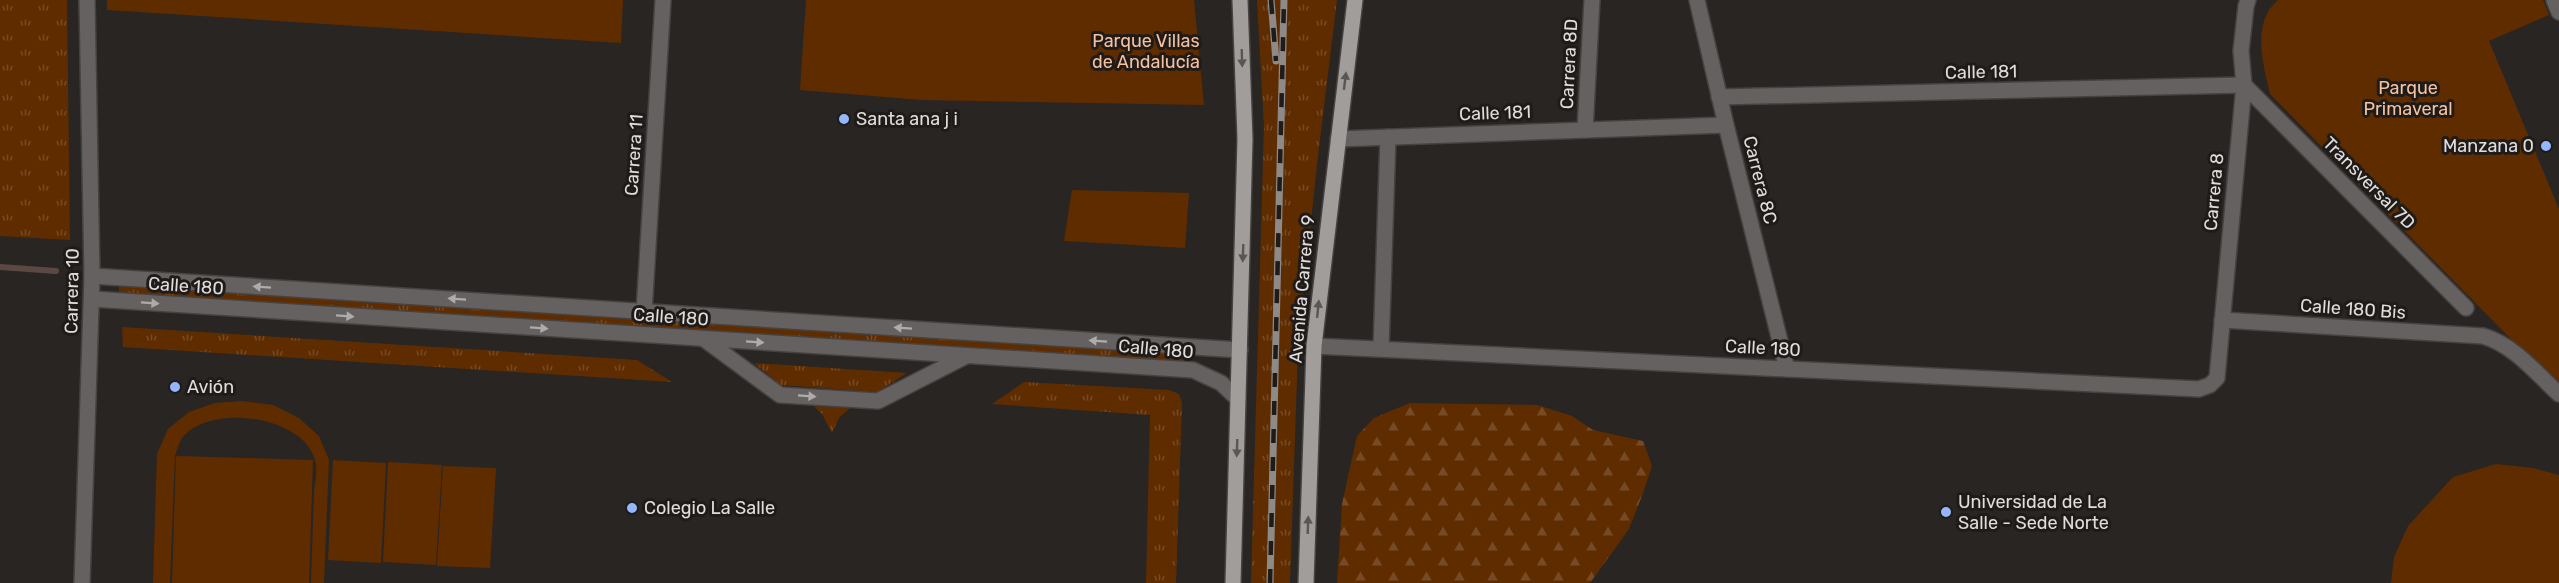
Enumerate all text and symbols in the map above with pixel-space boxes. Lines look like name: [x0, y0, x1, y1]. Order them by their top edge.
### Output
street label: Carrera 8D: [1556, 18, 1582, 110]
park label: Parque Villas de Andalucía: [1092, 30, 1200, 73]
one-way arrow: [1237, 49, 1247, 68]
street label: Calle 181: [1945, 60, 2017, 84]
one-way arrow: [1340, 71, 1350, 90]
park label: Parque Primaveral: [2363, 77, 2453, 120]
street label: Calle 181: [1459, 101, 1531, 125]
place label: Santa ana j i: [856, 108, 958, 130]
marker: Santa ana j i: [837, 112, 851, 126]
street label: Carrera 11: [620, 113, 648, 197]
street label: Transversal 7D: [2318, 132, 2420, 234]
street label: Carrera 8C: [1738, 134, 1782, 226]
place label: Manzana 0: [2443, 135, 2534, 157]
marker: Manzana 0: [2539, 139, 2553, 153]
street label: Carrera 8: [2200, 152, 2228, 232]
street label: Avenida Carrera 9: [1285, 214, 1319, 364]
one-way arrow: [1238, 244, 1247, 263]
street label: Carrera 10: [60, 248, 84, 334]
street label: Calle 180: [147, 272, 225, 300]
one-way arrow: [253, 282, 272, 291]
street label: Calle 180 Bis: [2300, 294, 2406, 324]
one-way arrow: [447, 295, 466, 304]
one-way arrow: [141, 299, 160, 308]
one-way arrow: [1313, 299, 1323, 318]
street label: Calle 180: [632, 303, 710, 331]
one-way arrow: [335, 311, 354, 320]
one-way arrow: [530, 324, 549, 333]
one-way arrow: [893, 324, 912, 333]
street label: Calle 180: [1117, 335, 1195, 363]
street label: Calle 180: [1725, 335, 1801, 361]
one-way arrow: [1088, 336, 1107, 346]
one-way arrow: [745, 337, 764, 347]
place label: Avión: [187, 376, 234, 398]
marker: Avión: [168, 380, 182, 394]
one-way arrow: [798, 392, 817, 401]
one-way arrow: [1232, 439, 1241, 458]
place label: Universidad de La Salle - Sede Norte: [1958, 491, 2109, 534]
place label: Colegio La Salle: [644, 497, 775, 519]
marker: Colegio La Salle: [625, 501, 639, 515]
marker: Universidad de La Salle - Sede Norte: [1939, 505, 1953, 519]
one-way arrow: [1303, 515, 1313, 534]

